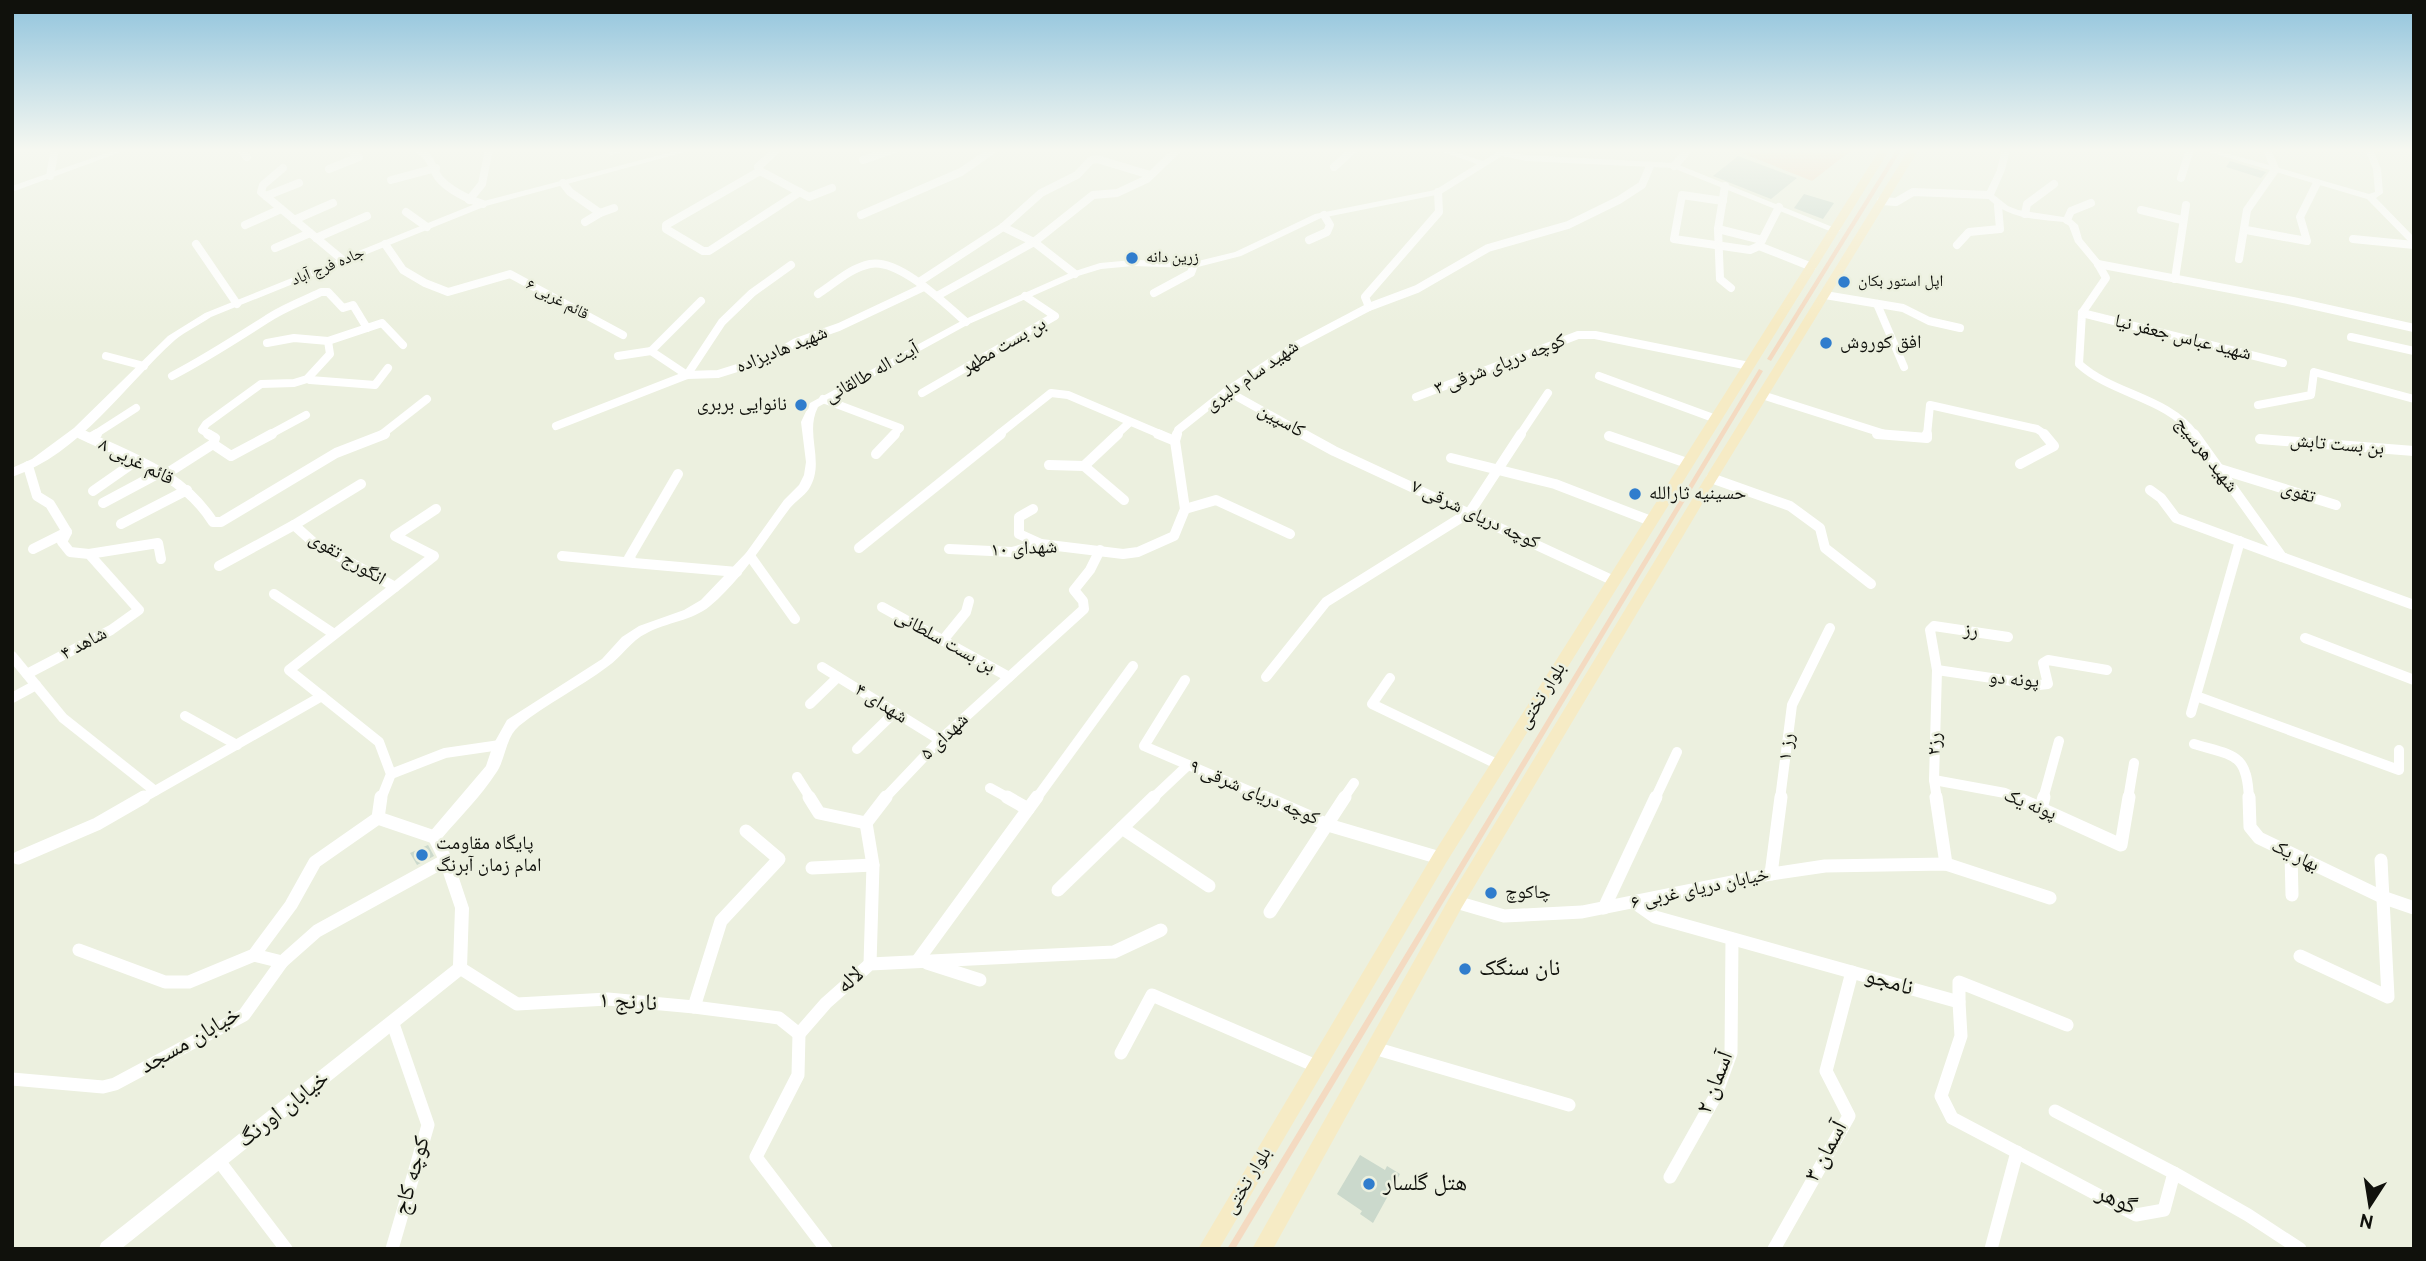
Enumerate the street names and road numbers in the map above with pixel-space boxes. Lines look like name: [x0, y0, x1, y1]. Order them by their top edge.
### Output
street label: جاده فرج آباد: [288, 243, 368, 291]
street label: قائم غربی ۶: [522, 275, 592, 325]
street label: شهید عباس جعفر نیا: [2112, 309, 2254, 367]
street label: بن بست مطهر: [956, 312, 1051, 380]
street label: شهید هادیزاده: [733, 321, 831, 379]
street label: کوچه دریای شرقی ۳: [1431, 329, 1569, 401]
street label: شهید سام دلیری: [1200, 335, 1304, 417]
street label: آیت اله طالقانی: [821, 337, 925, 409]
street label: کاسپين: [1253, 398, 1309, 444]
street label: شهید هرسیج: [2169, 412, 2243, 498]
street label: بن بست تابش: [2289, 429, 2385, 461]
street label: قائم غربی ۸: [94, 433, 178, 491]
street label: کوچه دریای شرقی ۷: [1407, 475, 1543, 555]
street label: تقوی: [2278, 476, 2318, 510]
street label: انگورج تقوی: [304, 527, 390, 591]
street label: شهدای ۱۰: [990, 535, 1058, 563]
street label: بن بست سلطانی: [891, 605, 999, 679]
street label: رز: [1961, 618, 1980, 644]
street label: شاهد ۴: [57, 622, 111, 666]
street label: بلوار تختی: [1512, 658, 1572, 734]
street label: پونه دو: [1988, 666, 2040, 694]
street label: شهدای ۴: [850, 678, 912, 730]
street label: شهدای ۵: [916, 708, 974, 766]
street label: رز ۱: [1773, 732, 1801, 762]
street label: رز۲: [1923, 732, 1947, 756]
street label: کوچه دریای شرقی ۹: [1185, 755, 1323, 831]
street label: پونه یک: [2000, 784, 2060, 826]
street label: بهار یک: [2267, 834, 2323, 878]
street label: خیابان دریای غربی ۶: [1629, 863, 1771, 915]
street label: لاله: [831, 961, 871, 1001]
street label: نامجو: [1862, 962, 1916, 1004]
street label: نارنج ۱: [598, 987, 658, 1019]
street label: خیابان مسجد: [135, 1001, 247, 1081]
street label: آسمان ۲: [1691, 1046, 1742, 1119]
street label: خیابان اورنگ: [232, 1065, 336, 1155]
street label: آسمان ۳: [1799, 1115, 1856, 1188]
street label: کوچه کاج: [388, 1133, 438, 1219]
street label: بلوار تختی: [1219, 1143, 1277, 1219]
street label: گوهر: [2090, 1179, 2141, 1223]

